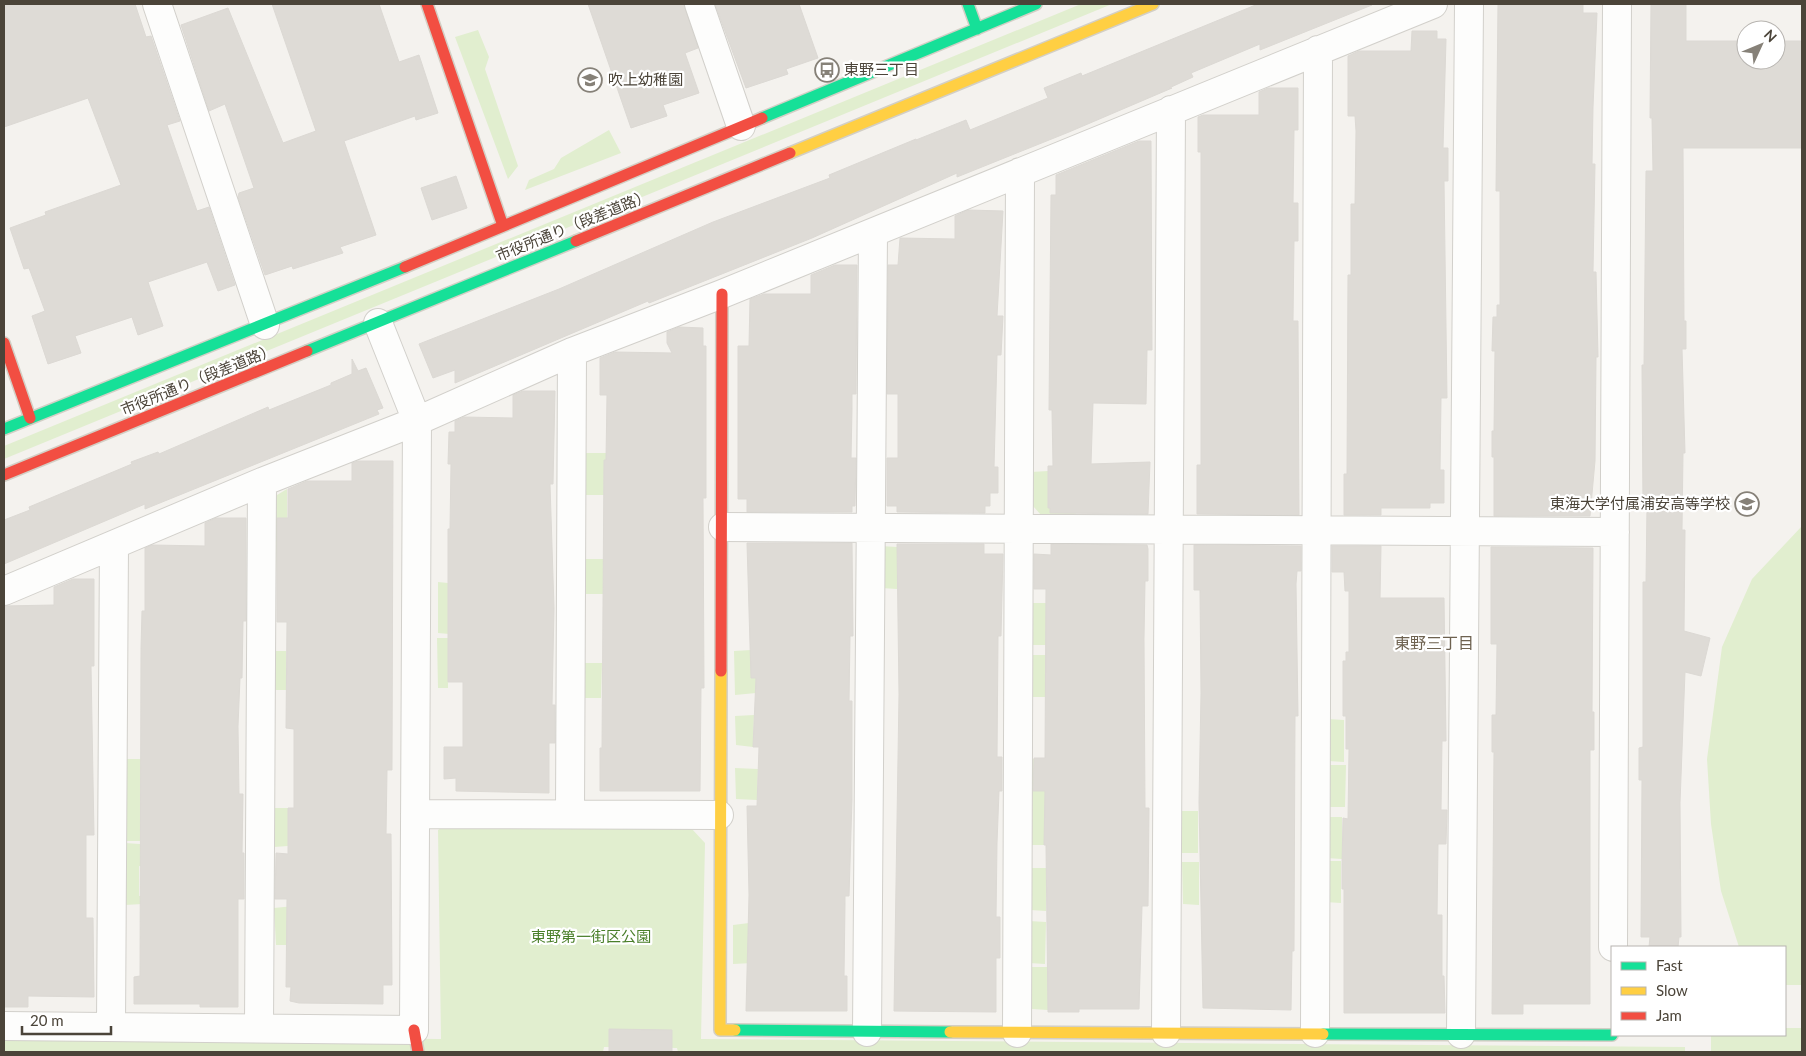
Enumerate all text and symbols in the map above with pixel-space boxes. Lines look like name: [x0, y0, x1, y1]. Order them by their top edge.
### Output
north arrow: [1736, 20, 1786, 70]
text: N: [1761, 26, 1781, 45]
bus stop icon: 東野三丁目: [814, 57, 840, 83]
place label: 東野三丁目: [844, 60, 919, 78]
school or university icon: 吹上幼稚園: [577, 67, 603, 93]
place label: 吹上幼稚園: [608, 70, 683, 88]
street label: 市役所通り（段差道路）: [493, 186, 652, 264]
street label: 市役所通り（段差道路）: [118, 340, 277, 418]
school or university icon: 東海大学付属浦安高等学校: [1734, 491, 1760, 517]
place label: 東海大学付属浦安高等学校: [1550, 494, 1730, 512]
district label: 東野三丁目: [1394, 633, 1474, 652]
park label: 東野第一街区公園: [531, 927, 651, 945]
legend: [1611, 946, 1786, 1036]
text: Fast: [1656, 956, 1683, 974]
text: Slow: [1656, 981, 1688, 999]
scale bar: [22, 1004, 111, 1036]
text: Jam: [1656, 1006, 1682, 1024]
text: 20 m: [30, 1011, 64, 1029]

